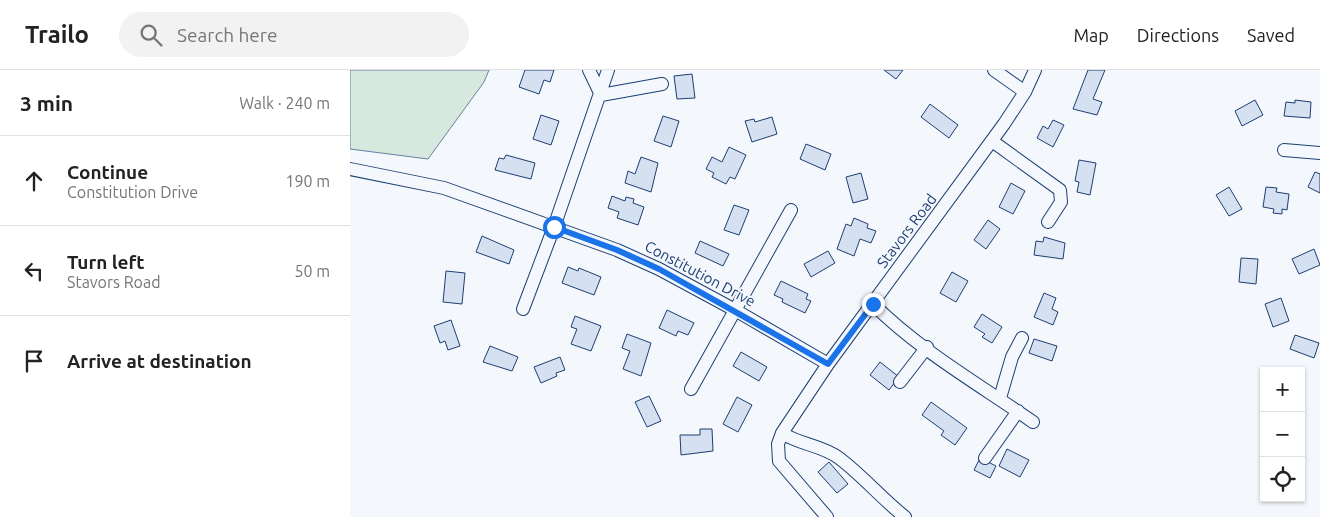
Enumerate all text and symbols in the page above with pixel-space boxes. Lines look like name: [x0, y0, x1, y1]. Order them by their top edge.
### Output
search box: [119, 12, 469, 57]
text: Trailo: [25, 21, 89, 48]
icon: search: [137, 21, 165, 49]
text: Search here: [177, 24, 278, 46]
text: Map: [1073, 25, 1109, 45]
text: Directions: [1137, 25, 1219, 45]
text: Saved: [1247, 25, 1295, 45]
text: 3 min: [20, 91, 73, 115]
text: Walk · 240 m: [239, 94, 330, 112]
text: Continue: [67, 161, 148, 183]
icon: ahead: [20, 167, 48, 195]
text: 190 m: [285, 172, 330, 190]
text: Constitution Drive: [67, 183, 198, 201]
street label: Stavors Road: [873, 191, 940, 271]
route start: [543, 216, 566, 239]
street label: Constitution Drive: [642, 237, 758, 310]
text: Turn left: [67, 251, 145, 273]
icon: left: [20, 257, 48, 285]
text: 50 m: [294, 262, 330, 280]
text: Stavors Road: [67, 273, 161, 291]
route end: [862, 293, 885, 316]
icon: arrive: [20, 347, 48, 375]
text: Arrive at destination: [67, 350, 252, 372]
map controls: [1260, 367, 1305, 502]
button: +: [1260, 367, 1305, 412]
button: −: [1260, 412, 1305, 457]
button: locate: [1260, 457, 1305, 502]

